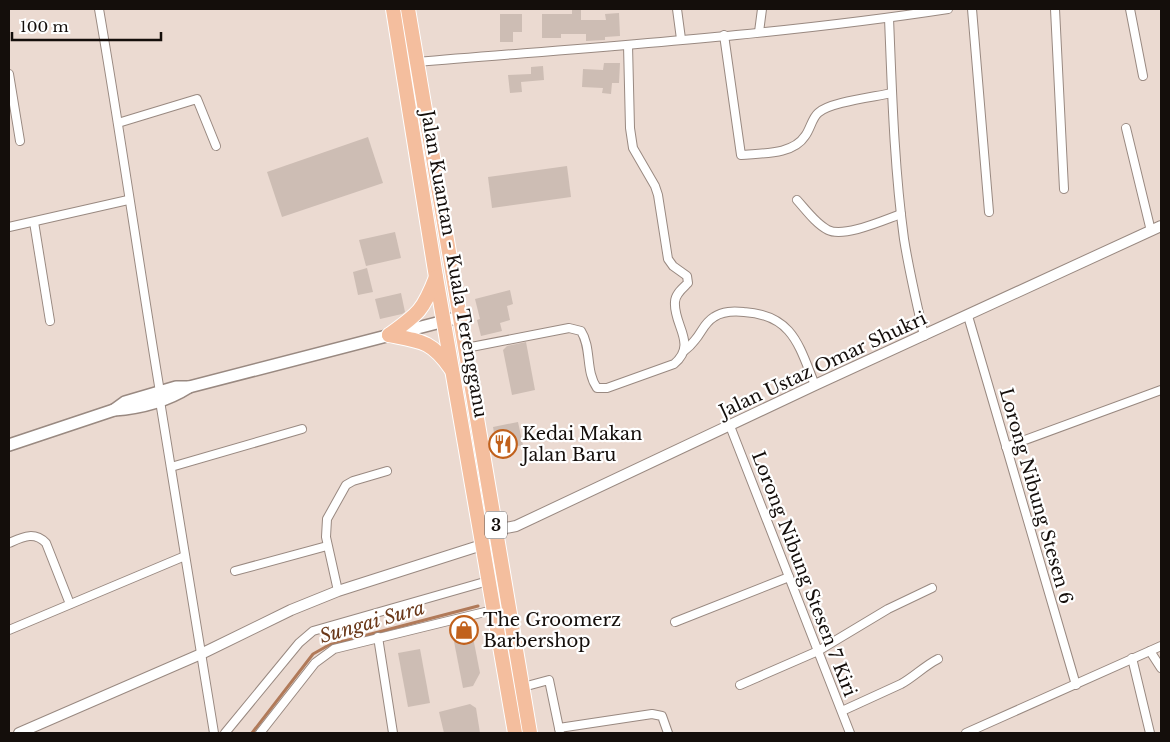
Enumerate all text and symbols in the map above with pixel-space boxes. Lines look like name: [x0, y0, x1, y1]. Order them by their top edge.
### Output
scale bar: [12, 10, 161, 42]
text: 100 m: [20, 17, 69, 36]
street label: Jalan Kuantan - Kuala Terengganu: [416, 106, 492, 420]
street label: Jalan Ustaz Omar Shukri: [714, 307, 930, 424]
street label: Lorong Nibung Stesen 6: [995, 386, 1077, 606]
place label: Kedai Makan Jalan Baru: [520, 423, 642, 466]
restaurant icon: Kedai Makan Jalan Baru: [488, 429, 518, 459]
street label: Lorong Nibung Stesen 7 Kiri: [747, 448, 861, 700]
road number: 3: [485, 512, 507, 538]
water label: Sungai Sura: [317, 596, 427, 648]
place label: The Groomerz Barbershop: [483, 609, 621, 652]
shop icon: The Groomerz Barbershop: [449, 615, 479, 645]

